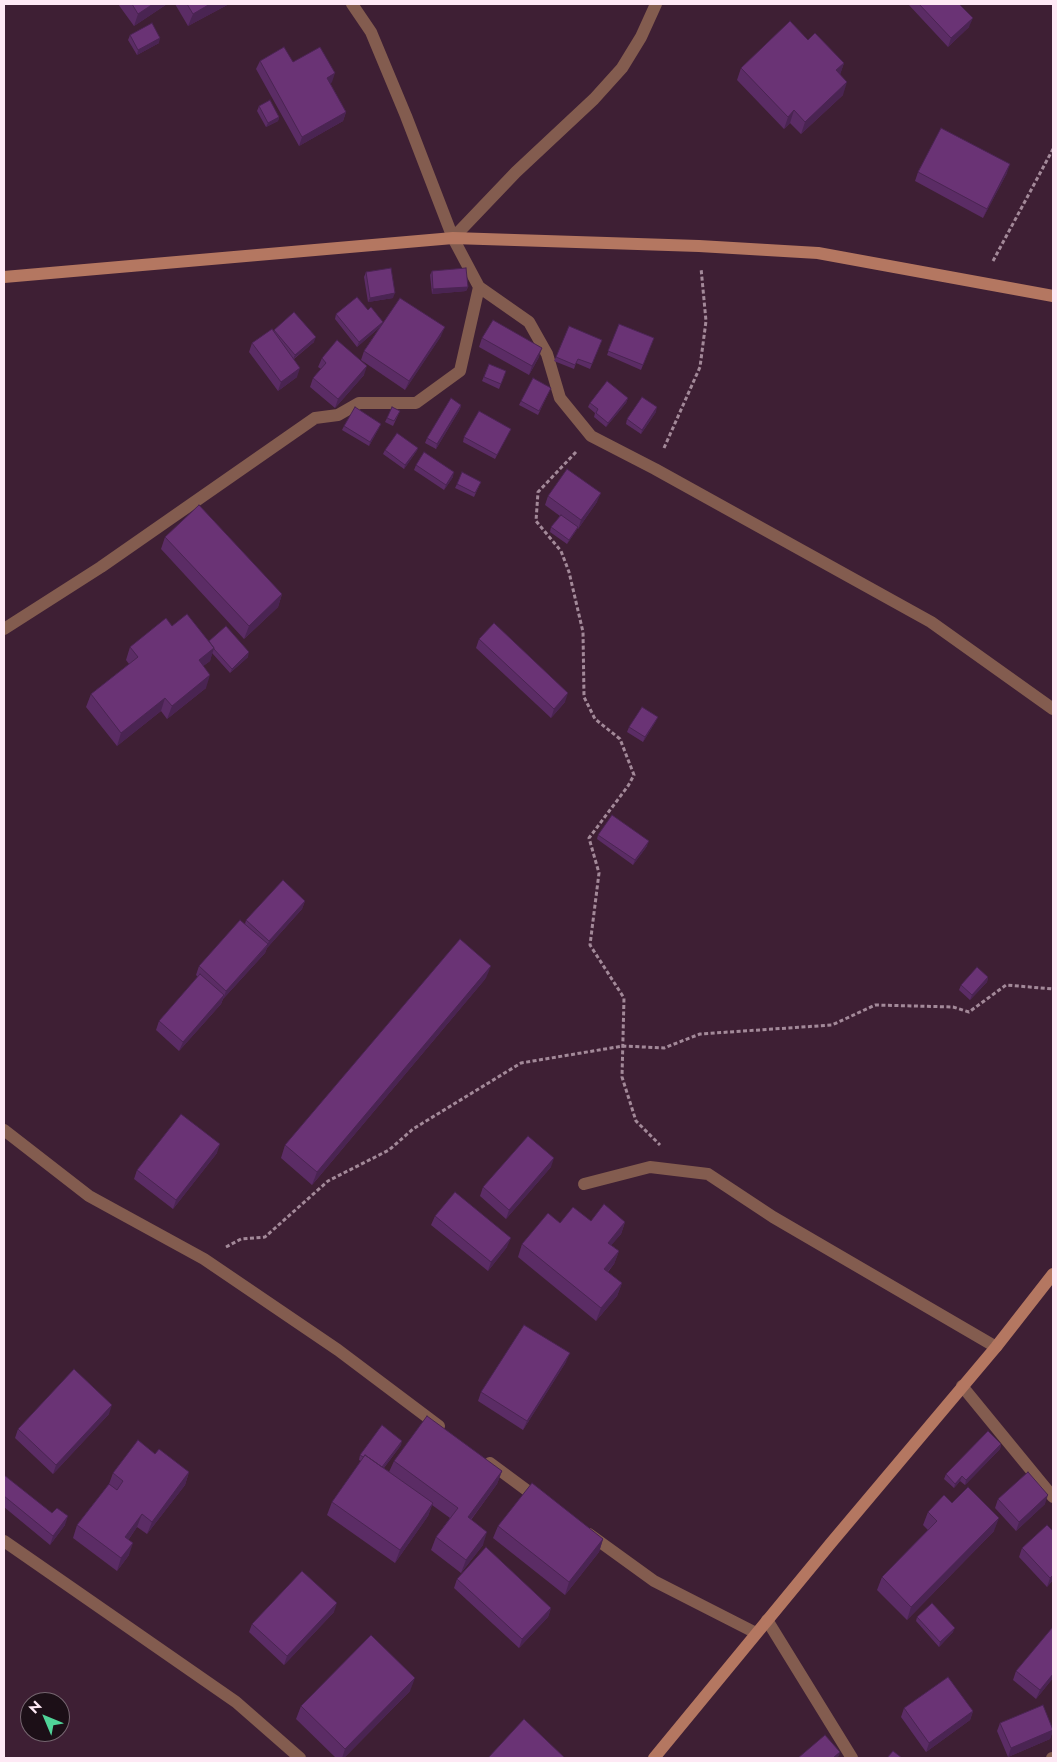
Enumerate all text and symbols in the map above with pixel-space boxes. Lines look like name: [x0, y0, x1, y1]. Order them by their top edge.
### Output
north arrow: [20, 1692, 70, 1742]
text: N: [24, 1696, 46, 1718]

